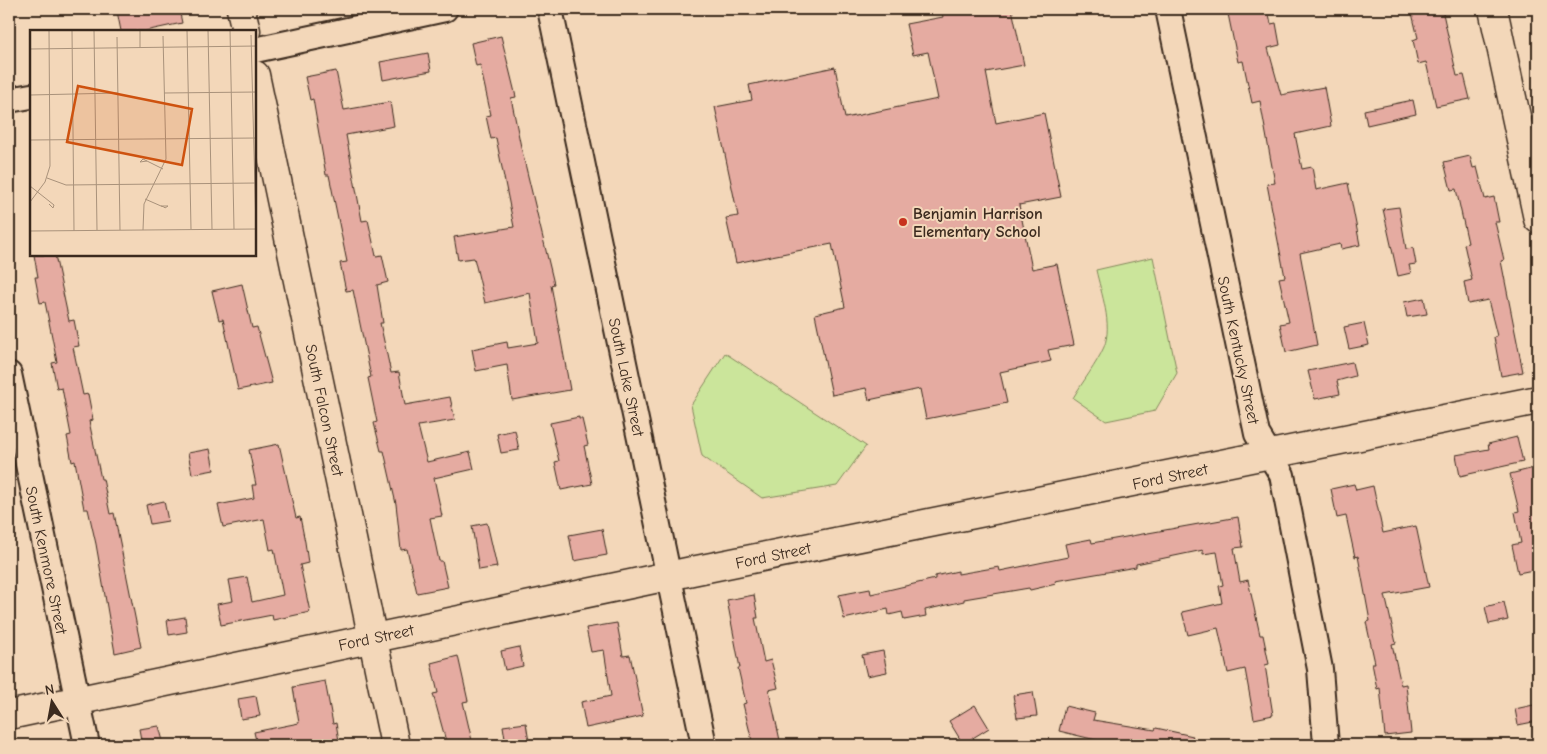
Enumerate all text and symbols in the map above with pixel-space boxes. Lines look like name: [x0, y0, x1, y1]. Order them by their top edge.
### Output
inset map: [30, 30, 256, 256]
place label: Benjamin Harrison Elementary School: [913, 205, 1043, 241]
marker: Benjamin Harrison Elementary School: [897, 216, 909, 228]
street label: South Kentucky Street: [1214, 275, 1263, 426]
street label: South Lake Street: [605, 316, 647, 439]
street label: South Falcon Street: [301, 343, 347, 478]
street label: Ford Street: [1131, 460, 1210, 494]
street label: South Kenmore Street: [22, 485, 71, 636]
street label: Ford Street: [734, 539, 813, 573]
street label: Ford Street: [337, 621, 416, 655]
north arrow: [28, 676, 78, 726]
text: N: [44, 681, 56, 699]

